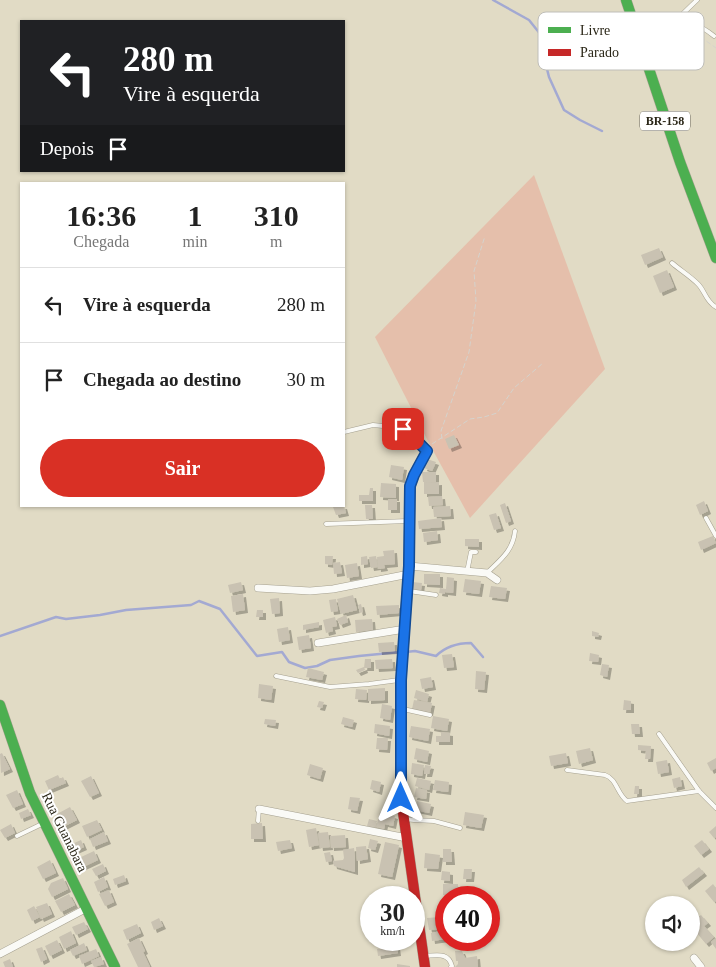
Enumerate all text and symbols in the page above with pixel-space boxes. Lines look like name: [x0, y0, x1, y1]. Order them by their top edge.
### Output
legend: [538, 12, 704, 70]
text: Livre: [580, 23, 610, 38]
icon: left: [40, 40, 105, 105]
text: 280 m: [123, 40, 213, 79]
text: Parado: [580, 45, 619, 60]
text: Vire à esquerda: [123, 81, 260, 106]
road number: BR-158: [640, 112, 690, 130]
icon: arrive: [104, 135, 132, 163]
text: Depois: [40, 138, 94, 159]
text: 16:36: [66, 199, 136, 232]
text: 1: [187, 199, 202, 232]
text: 310: [254, 199, 299, 232]
text: Chegada: [73, 233, 129, 250]
text: min: [183, 233, 207, 250]
text: m: [270, 233, 282, 250]
icon: left: [40, 291, 68, 319]
text: Vire à esquerda: [83, 294, 211, 315]
text: 280 m: [277, 294, 325, 315]
icon: arrive: [40, 366, 68, 394]
text: Chegada ao destino: [83, 369, 241, 390]
text: 30 m: [286, 369, 325, 390]
pin: [382, 408, 424, 450]
icon: arrive: [389, 415, 417, 443]
button: Sair: [40, 439, 325, 497]
position arrow: [374, 771, 426, 823]
street label: Rua Guanabara: [39, 790, 91, 875]
speed limit sign: 40: [435, 886, 500, 951]
map controls: [645, 896, 700, 951]
button: sound: [645, 896, 700, 951]
text: 30: [380, 899, 405, 926]
text: km/h: [380, 924, 405, 938]

